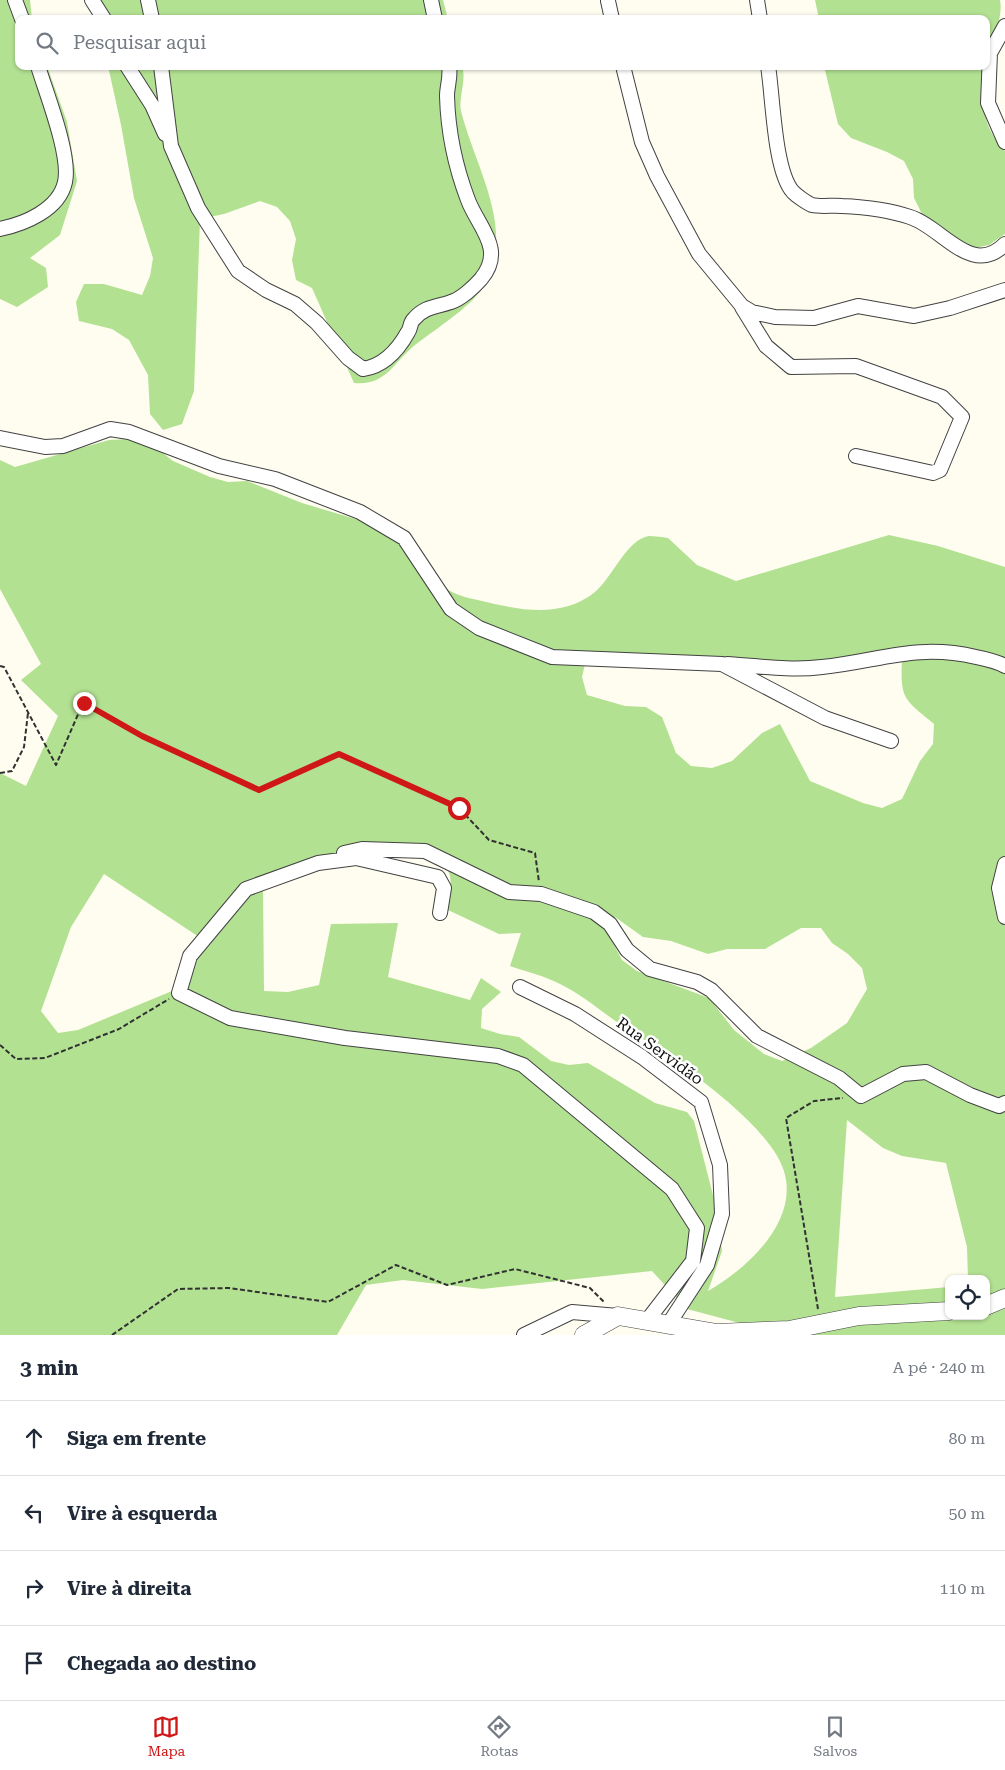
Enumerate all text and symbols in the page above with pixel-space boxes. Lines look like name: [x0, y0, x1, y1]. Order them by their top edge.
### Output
search box: [15, 15, 990, 70]
icon: search: [33, 29, 61, 57]
text: Pesquisar aqui: [73, 31, 206, 54]
route end: [73, 692, 96, 715]
route start: [448, 797, 471, 820]
street label: Rua Servidão: [613, 1013, 707, 1089]
map controls: [945, 1275, 990, 1320]
button: locate: [945, 1275, 990, 1320]
text: 3 min: [20, 1356, 78, 1380]
text: A pé · 240 m: [893, 1358, 985, 1377]
icon: ahead: [20, 1424, 48, 1452]
text: Siga em frente: [67, 1427, 206, 1450]
text: 80 m: [948, 1429, 985, 1448]
icon: left: [20, 1499, 48, 1527]
text: Vire à esquerda: [67, 1502, 217, 1525]
text: 50 m: [948, 1504, 985, 1523]
icon: right: [20, 1574, 48, 1602]
text: Vire à direita: [67, 1577, 191, 1600]
text: 110 m: [939, 1579, 985, 1598]
icon: arrive: [20, 1649, 48, 1677]
text: Chegada ao destino: [67, 1652, 256, 1675]
tab: Mapa: [148, 1713, 185, 1759]
tab: Rotas: [481, 1713, 518, 1759]
tab: Salvos: [813, 1713, 857, 1759]

